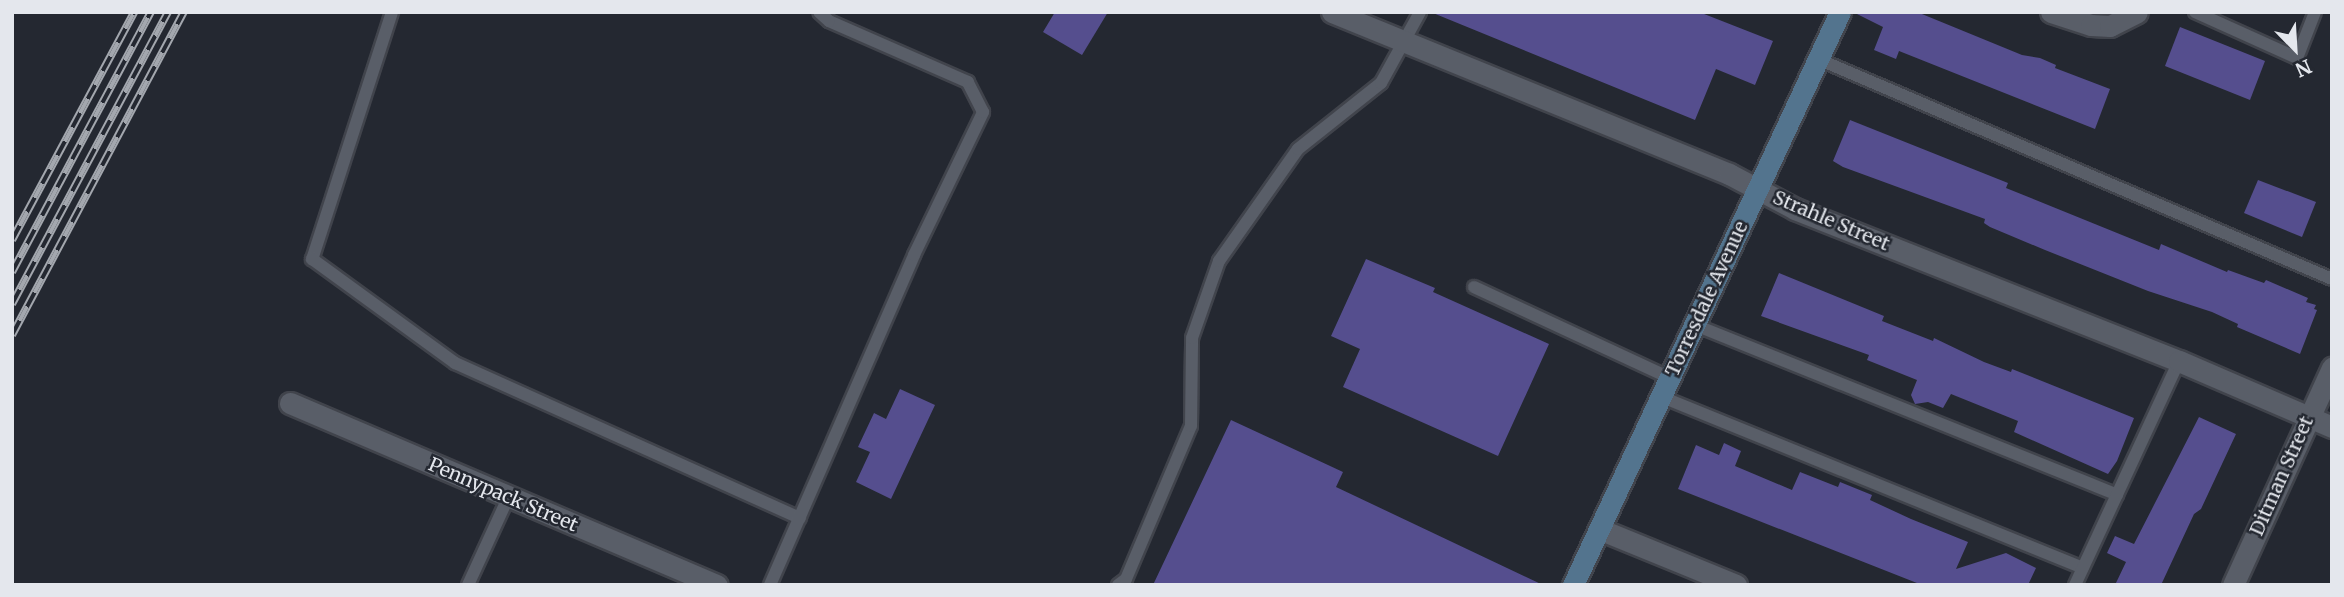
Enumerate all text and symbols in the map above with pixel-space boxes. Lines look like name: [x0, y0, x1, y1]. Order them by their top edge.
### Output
north arrow: [2260, 14, 2330, 84]
text: N: [2292, 54, 2315, 82]
street label: Strahle Street: [1769, 186, 1893, 256]
street label: Torresdale Avenue: [1661, 218, 1753, 380]
street label: Ditman Street: [2246, 413, 2318, 539]
street label: Pennypack Street: [425, 453, 581, 537]

